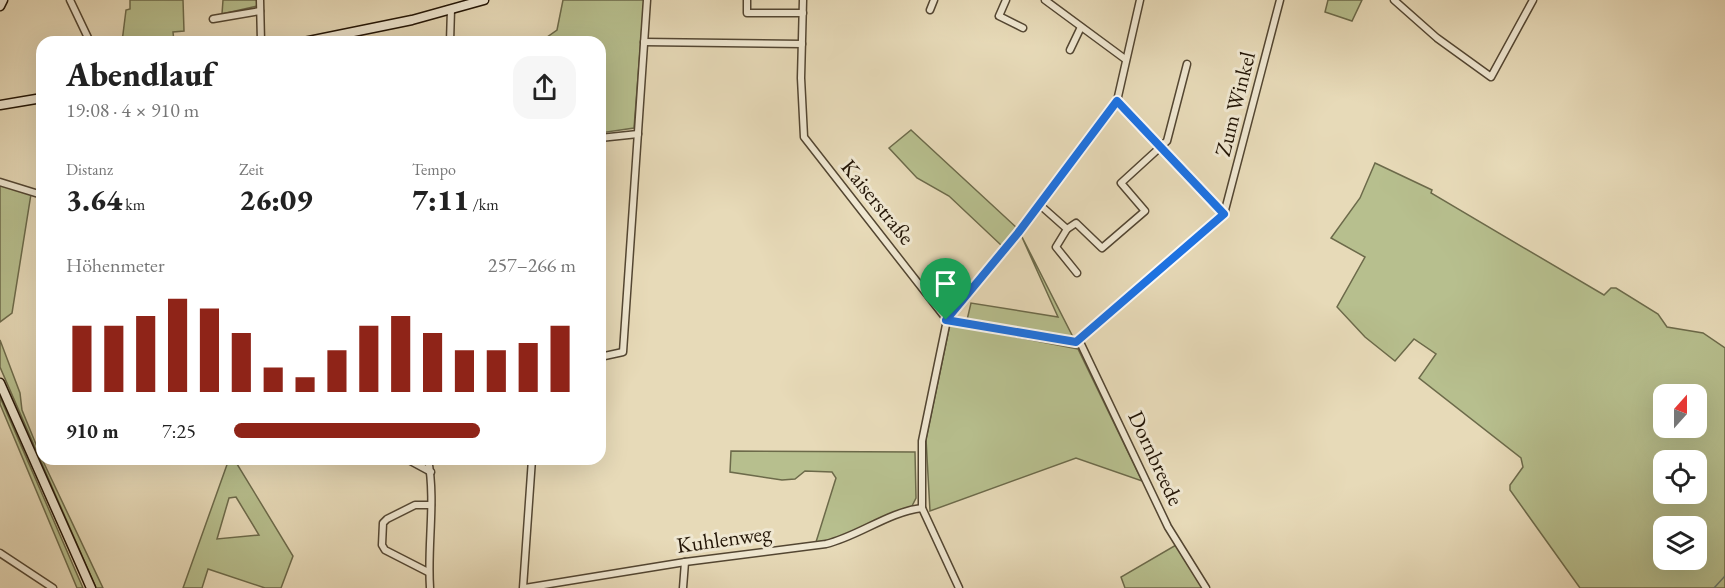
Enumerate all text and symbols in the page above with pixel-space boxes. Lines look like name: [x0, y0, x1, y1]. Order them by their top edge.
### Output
street label: Zum Winkel: [1208, 48, 1262, 160]
text: Abendlauf: [66, 53, 215, 96]
button: share: [513, 56, 576, 119]
text: 19:08 · 4 × 910 m: [66, 97, 199, 123]
street label: Kaiserstraße: [835, 153, 922, 251]
text: Distanz: [66, 159, 113, 180]
text: Zeit: [239, 159, 264, 180]
text: Tempo: [412, 159, 456, 180]
text: 3.64: [66, 180, 122, 219]
text: 26:09: [239, 180, 312, 219]
text: 7:11: [412, 180, 469, 219]
text: km: [122, 194, 145, 215]
text: /km: [469, 194, 499, 215]
text: Höhenmeter: [66, 252, 165, 278]
text: 257–266 m: [488, 252, 576, 278]
pin: [920, 258, 971, 320]
icon: arrive: [929, 267, 962, 300]
north arrow: [1653, 384, 1707, 438]
map controls: [1653, 384, 1707, 570]
street label: Dornbreede: [1121, 406, 1191, 511]
text: 910 m: [66, 418, 119, 444]
text: 7:25: [162, 418, 196, 444]
button: locate: [1653, 450, 1707, 504]
button: layers: [1653, 516, 1707, 570]
street label: Kuhlenweg: [675, 518, 774, 560]

